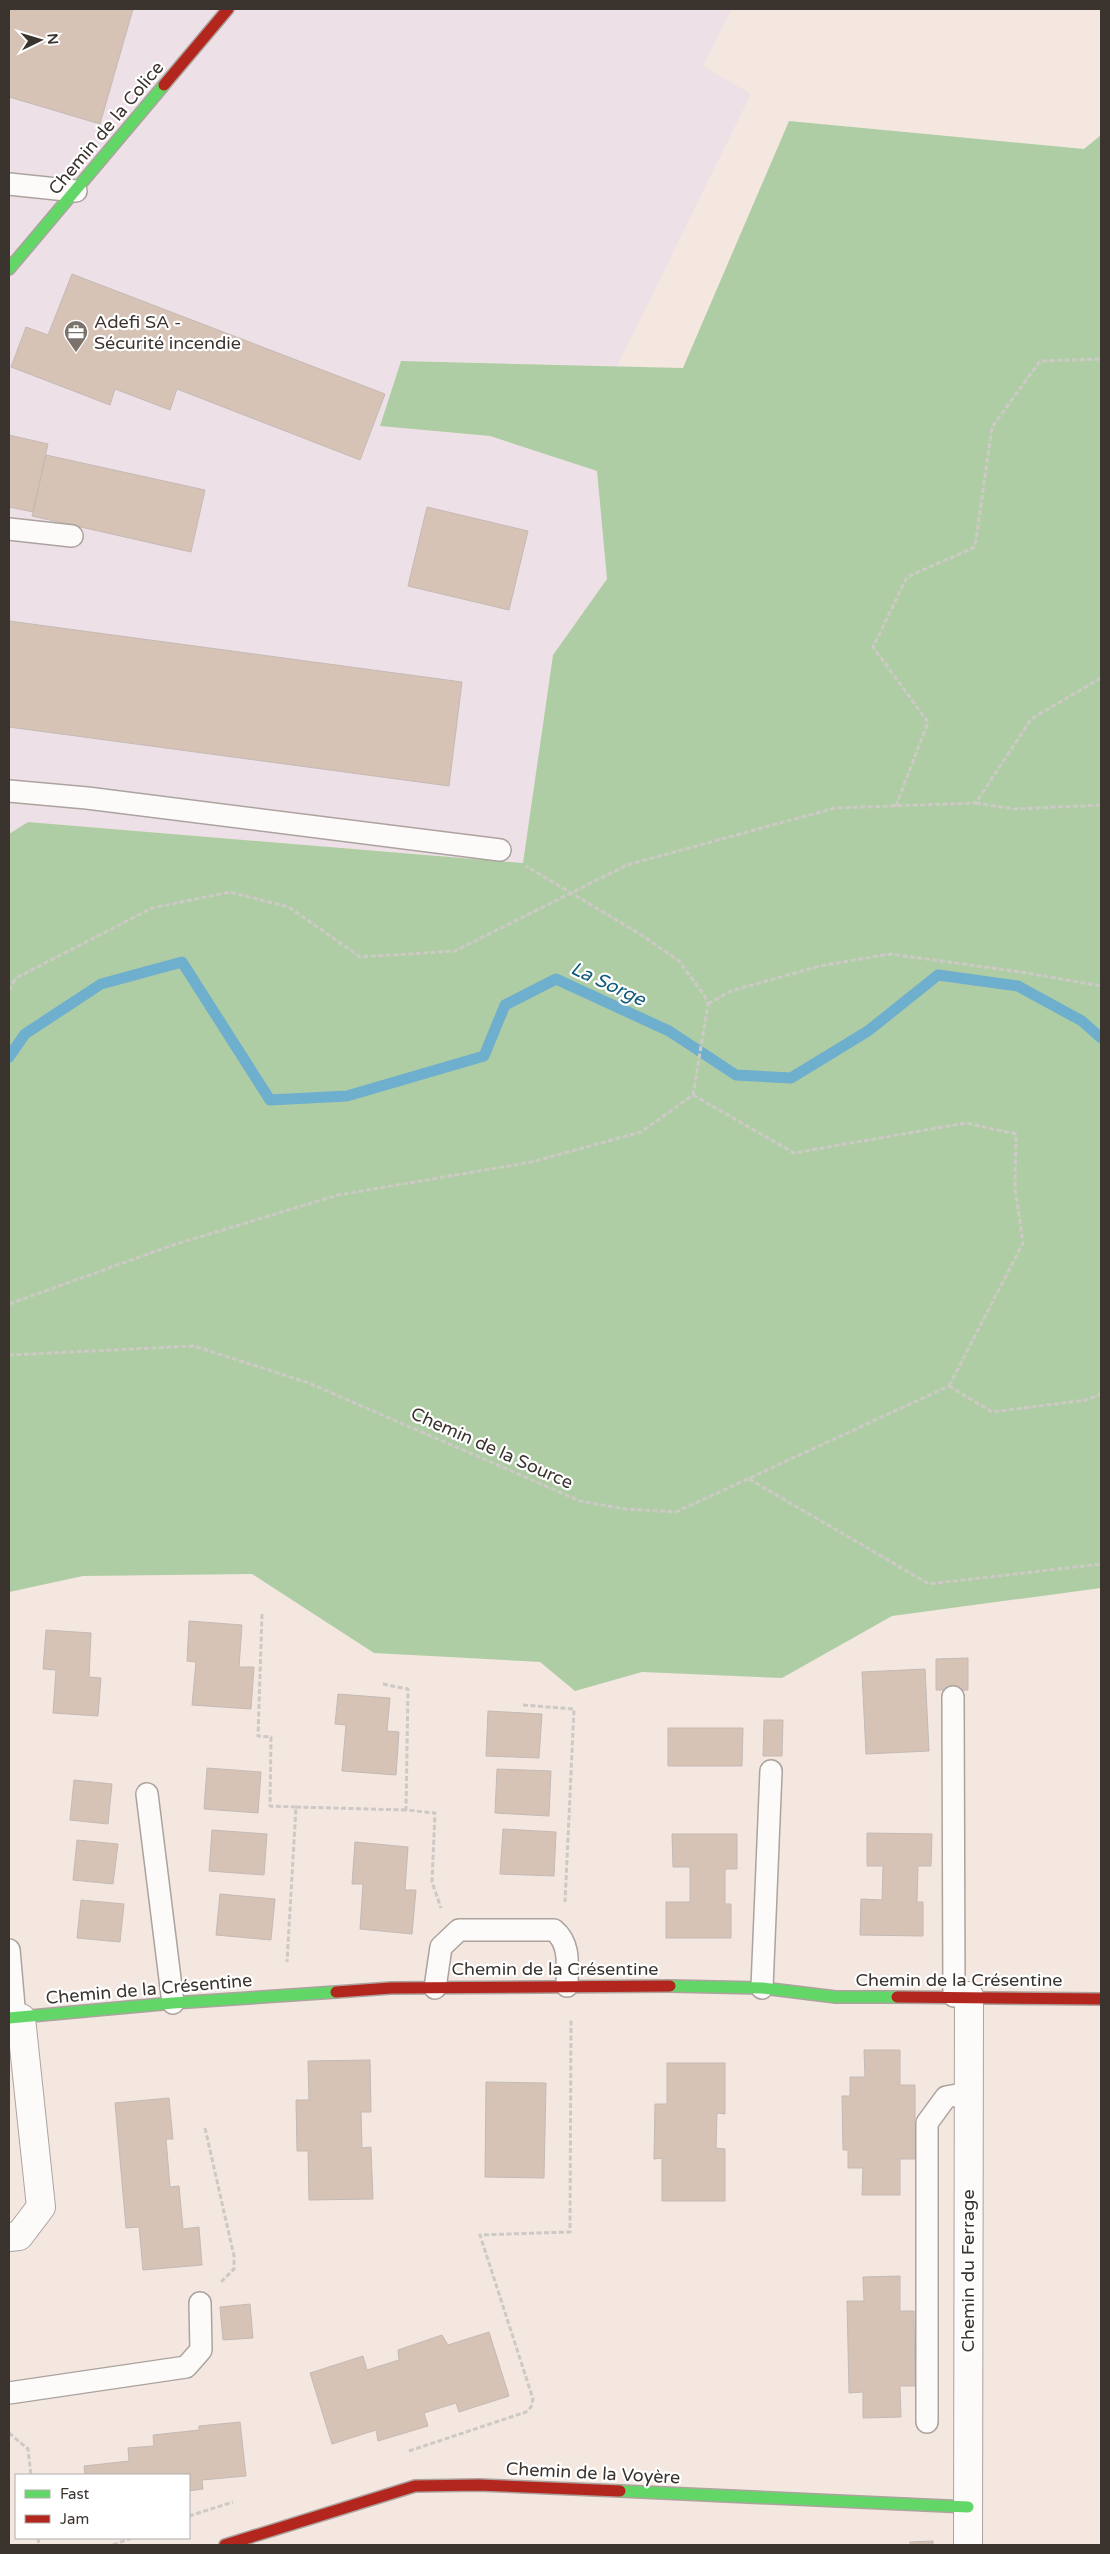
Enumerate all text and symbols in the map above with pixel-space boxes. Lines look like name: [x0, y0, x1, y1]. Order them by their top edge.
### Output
north arrow: [15, 15, 65, 65]
text: N: [43, 33, 61, 45]
street label: Chemin de la Colice: [44, 57, 168, 199]
place label: Adefi SA - Sécurité incendie: [94, 311, 241, 354]
office icon: Adefi SA - Sécurité incendie: [63, 319, 89, 353]
water label: La Sorge: [567, 957, 650, 1011]
street label: Chemin de la Source: [408, 1402, 576, 1494]
street label: Chemin de la Crésentine: [451, 1958, 659, 1980]
street label: Chemin de la Crésentine: [45, 1969, 253, 2009]
street label: Chemin de la Crésentine: [855, 1969, 1063, 1991]
street label: Chemin du Ferrage: [957, 2189, 979, 2353]
street label: Chemin de la Voyère: [505, 2457, 681, 2489]
legend: [15, 2474, 190, 2539]
text: Fast: [60, 2485, 90, 2503]
text: Jam: [60, 2510, 89, 2528]

